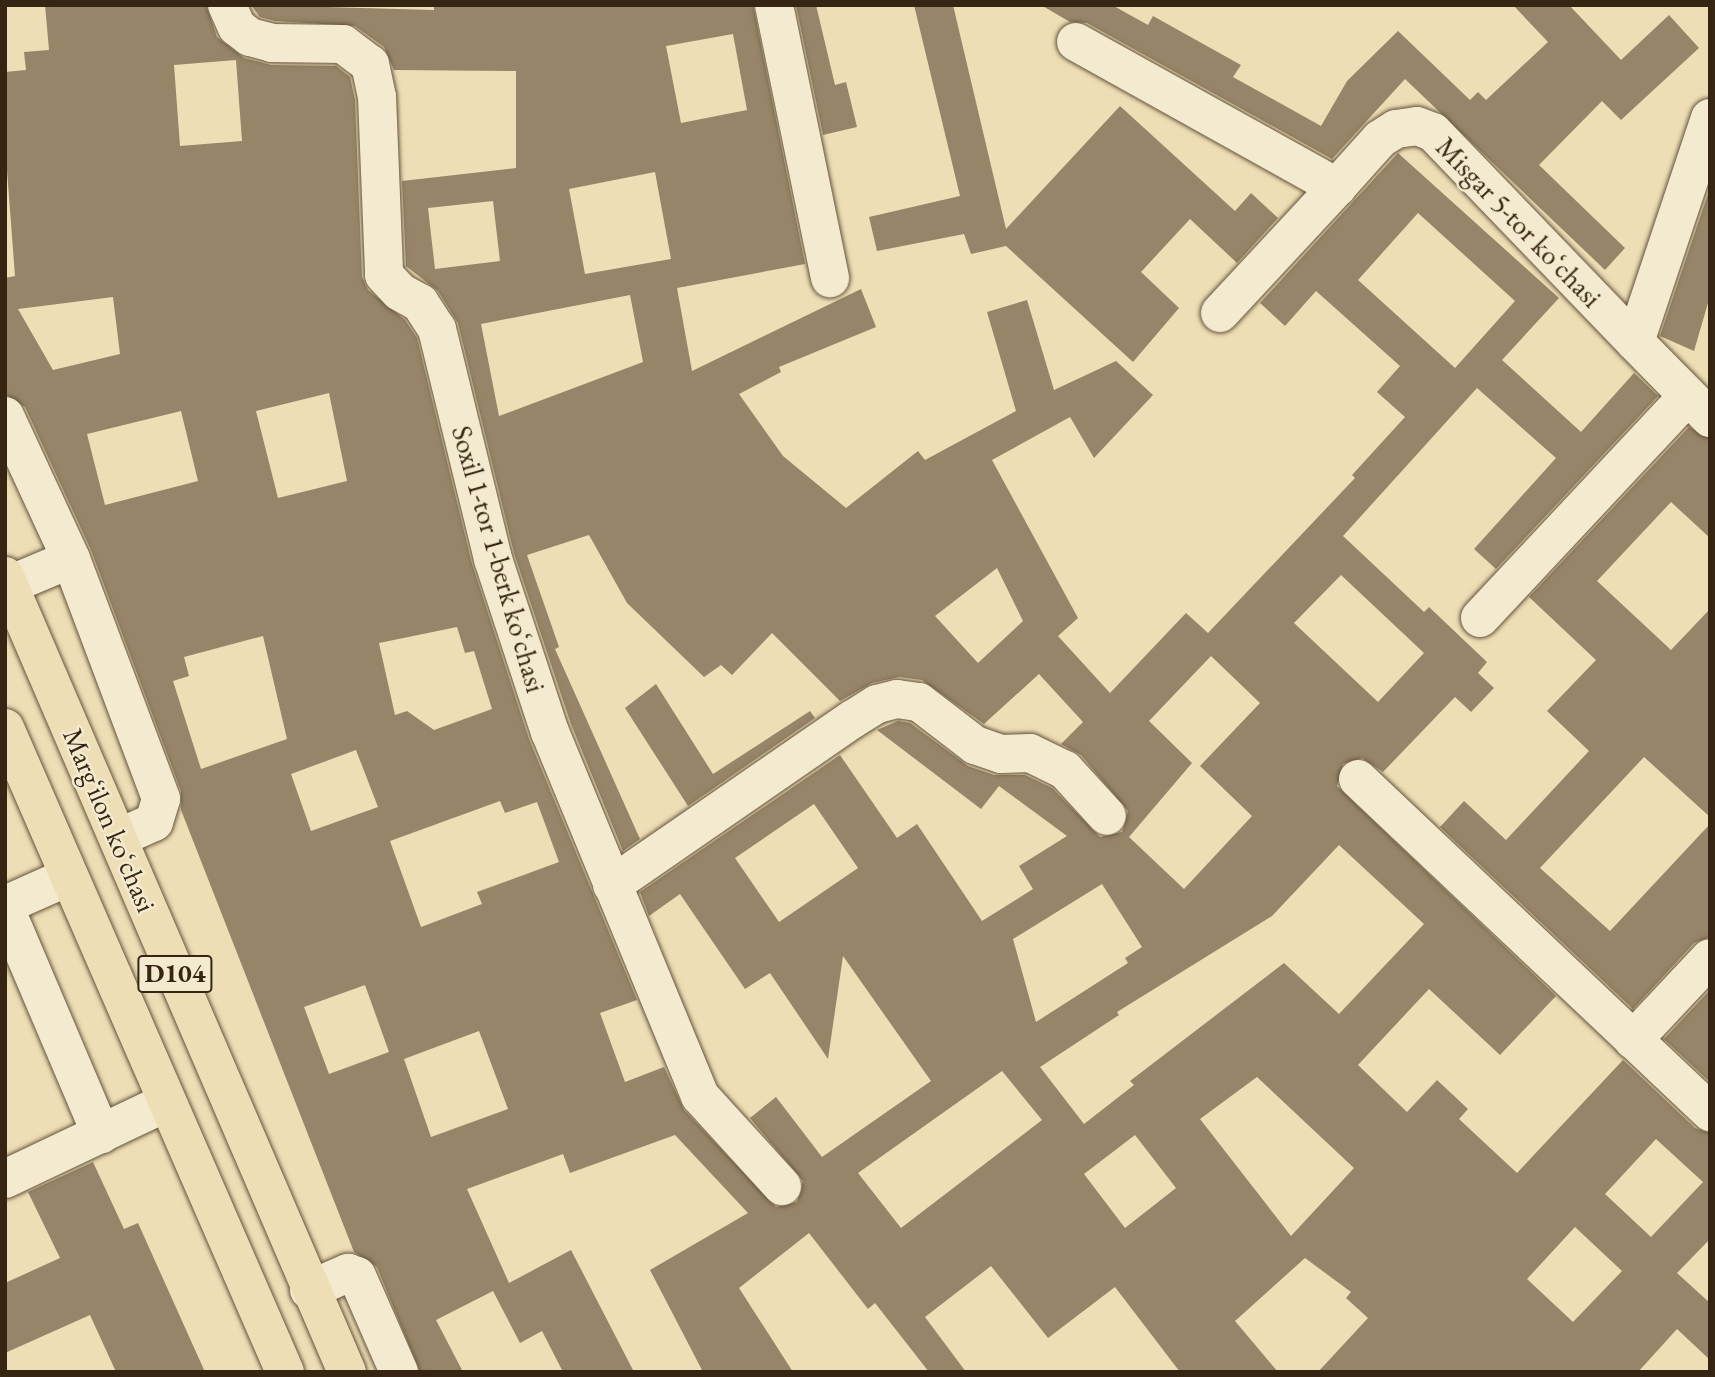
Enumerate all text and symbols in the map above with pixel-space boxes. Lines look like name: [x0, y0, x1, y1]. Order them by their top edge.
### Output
street label: Misgar 5-tor koʻchasi: [1429, 130, 1609, 314]
street label: Soxil 1-tor 1-berk koʻchasi: [445, 422, 553, 696]
street label: Margʻilon koʻchasi: [56, 723, 164, 917]
road number: D104: [136, 951, 214, 996]

